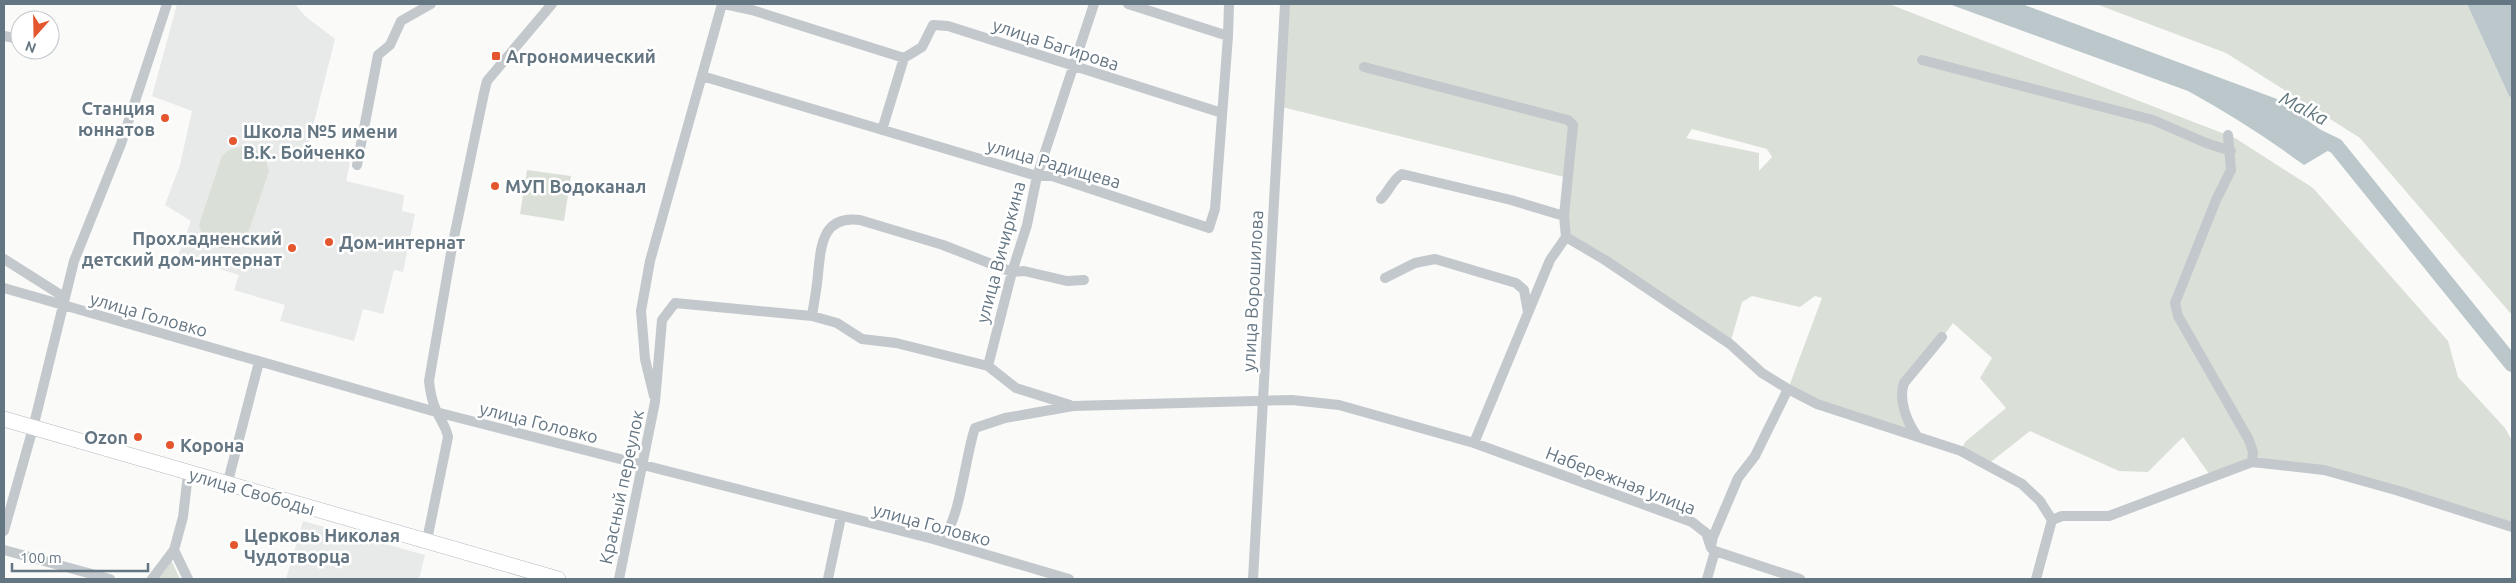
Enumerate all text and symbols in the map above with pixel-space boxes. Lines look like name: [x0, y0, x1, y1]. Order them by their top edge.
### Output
north arrow: [10, 10, 60, 60]
street label: улица Багирова: [990, 14, 1122, 74]
text: N: [23, 38, 38, 57]
place label: Агрономический: [506, 46, 656, 66]
marker: Агрономический: [490, 50, 502, 62]
water label: Malka: [2276, 87, 2332, 129]
place label: Станция юннатов: [78, 98, 155, 139]
marker: Станция юннатов: [159, 112, 171, 124]
place label: Школа №5 имени В.К. Бойченко: [243, 121, 398, 162]
street label: улица Радищева: [985, 134, 1123, 192]
marker: Школа №5 имени В.К. Бойченко: [227, 135, 239, 147]
place label: МУП Водоканал: [505, 176, 646, 196]
street label: улица Вичиркина: [971, 179, 1029, 325]
marker: МУП Водоканал: [489, 180, 501, 192]
street label: улица Ворошилова: [1238, 210, 1266, 372]
place label: Прохладненский детский дом-интернат: [82, 228, 282, 269]
place label: Дом-интернат: [339, 232, 465, 252]
marker: Дом-интернат: [323, 236, 335, 248]
marker: Прохладненский детский дом-интернат: [286, 242, 298, 254]
street label: улица Головко: [88, 288, 210, 340]
street label: улица Головко: [478, 398, 600, 446]
street label: Красный переулок: [595, 408, 647, 566]
place label: Ozon: [84, 427, 128, 447]
marker: Ozon: [132, 431, 144, 443]
place label: Корона: [180, 435, 244, 455]
marker: Корона: [164, 439, 176, 451]
street label: Набережная улица: [1543, 442, 1699, 518]
street label: улица Свободы: [187, 463, 317, 519]
street label: улица Головко: [871, 499, 993, 549]
place label: Церковь Николая Чудотворца: [244, 525, 400, 566]
marker: Церковь Николая Чудотворца: [228, 539, 240, 551]
scale bar: [12, 540, 149, 572]
text: 100 m: [20, 549, 62, 566]

